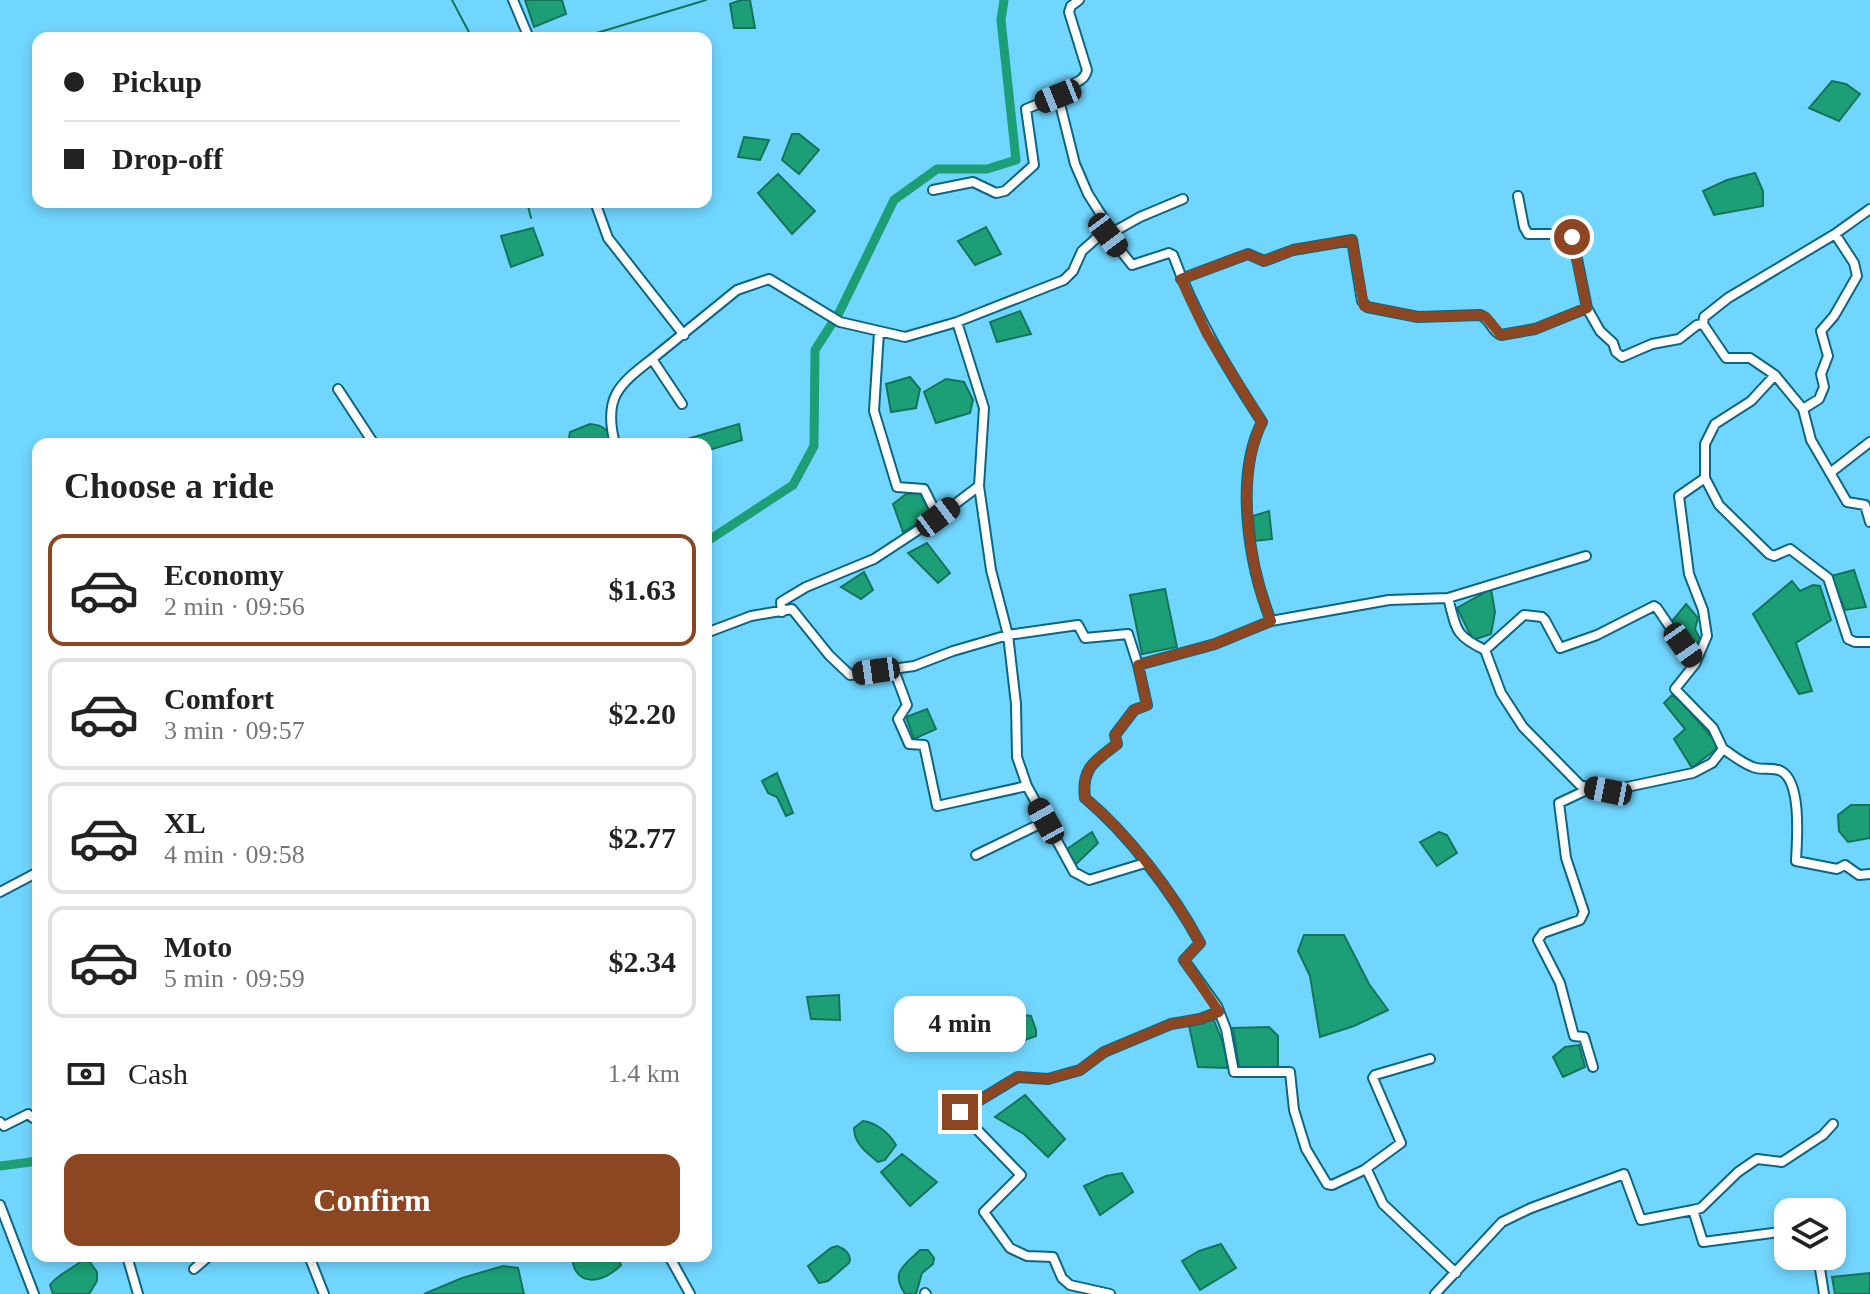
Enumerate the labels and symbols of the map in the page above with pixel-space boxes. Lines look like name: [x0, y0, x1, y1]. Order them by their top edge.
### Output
car: [1031, 76, 1085, 116]
car: [1084, 209, 1132, 261]
route start: [1554, 219, 1590, 255]
car: [912, 493, 964, 541]
car: [1659, 618, 1707, 672]
car: [851, 656, 901, 686]
car: [1582, 775, 1634, 807]
car: [1024, 794, 1068, 848]
callout: 4 min: [894, 996, 1026, 1052]
route end: [942, 1094, 978, 1130]

